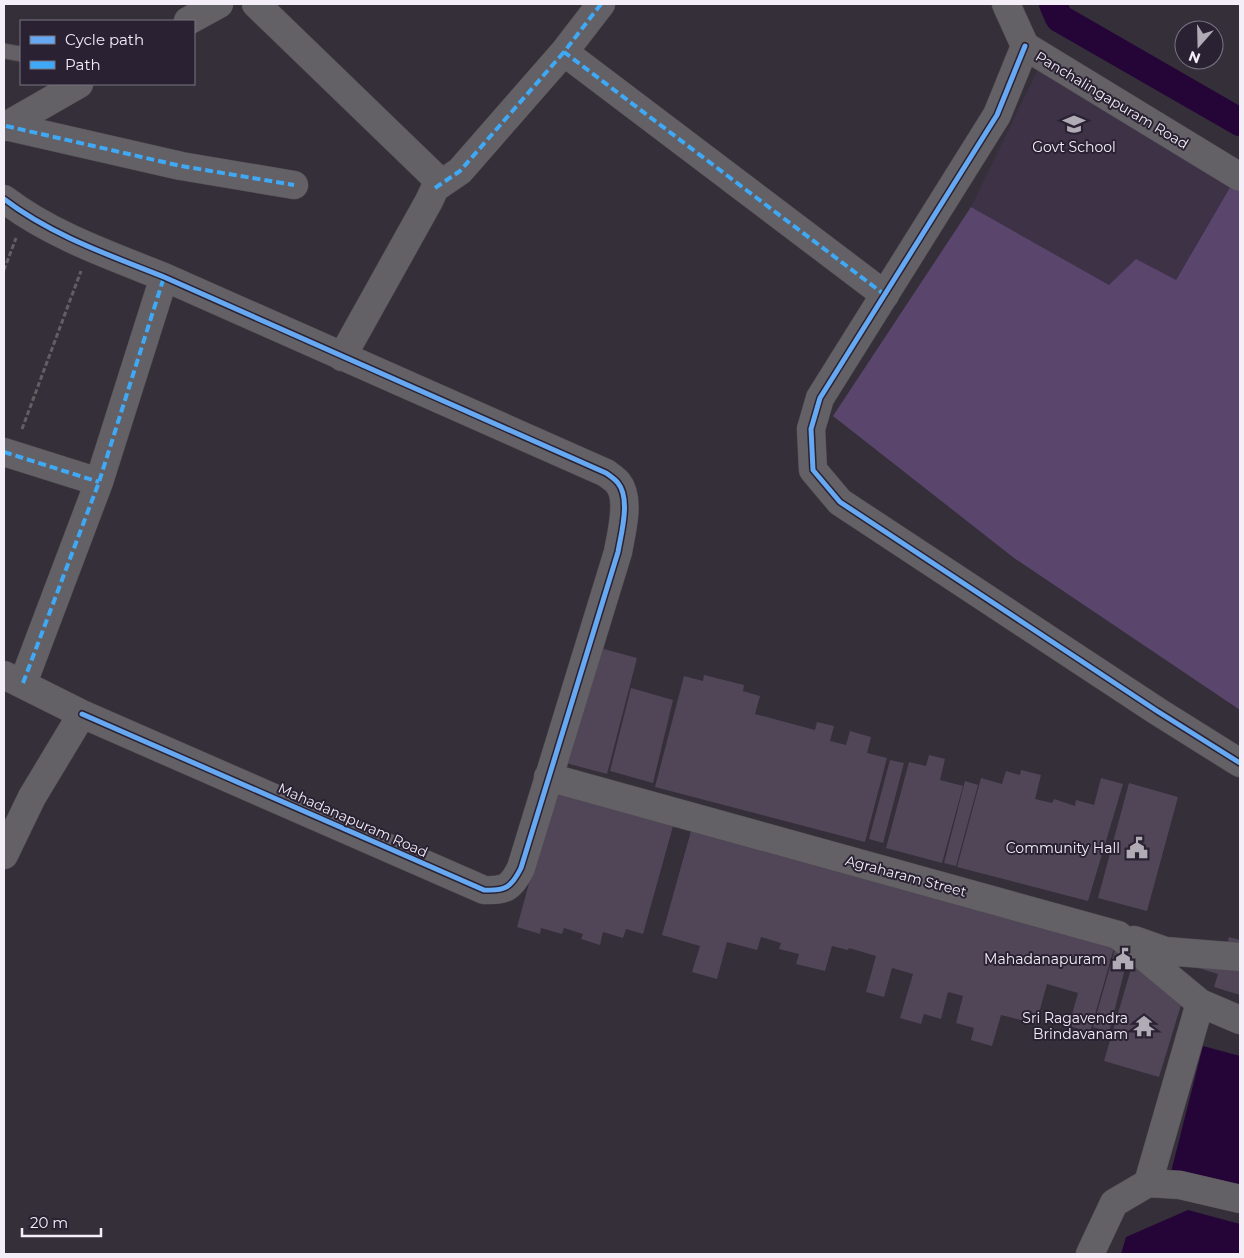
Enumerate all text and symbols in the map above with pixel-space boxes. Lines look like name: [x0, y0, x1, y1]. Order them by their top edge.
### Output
legend: [20, 20, 195, 85]
north arrow: [1174, 20, 1224, 70]
text: Cycle path: [65, 30, 144, 49]
street label: Panchalingapuram Road: [1032, 47, 1192, 153]
text: N: [1186, 47, 1203, 68]
text: Path: [65, 55, 101, 74]
school or university icon: Govt School: [1061, 111, 1087, 137]
place label: Govt School: [1032, 138, 1116, 156]
street label: Mahadanapuram Road: [275, 779, 431, 861]
public building icon: Community Hall: [1124, 835, 1150, 861]
place label: Community Hall: [1006, 839, 1120, 857]
street label: Agraharam Street: [843, 851, 969, 901]
public building icon: Mahadanapuram: [1110, 946, 1136, 972]
place label: Mahadanapuram: [984, 950, 1106, 968]
place label: Sri Ragavendra Brindavanam: [1022, 1009, 1128, 1043]
temple icon: Sri Ragavendra Brindavanam: [1131, 1013, 1157, 1039]
scale bar: [22, 1206, 101, 1238]
text: 20 m: [30, 1213, 68, 1232]

